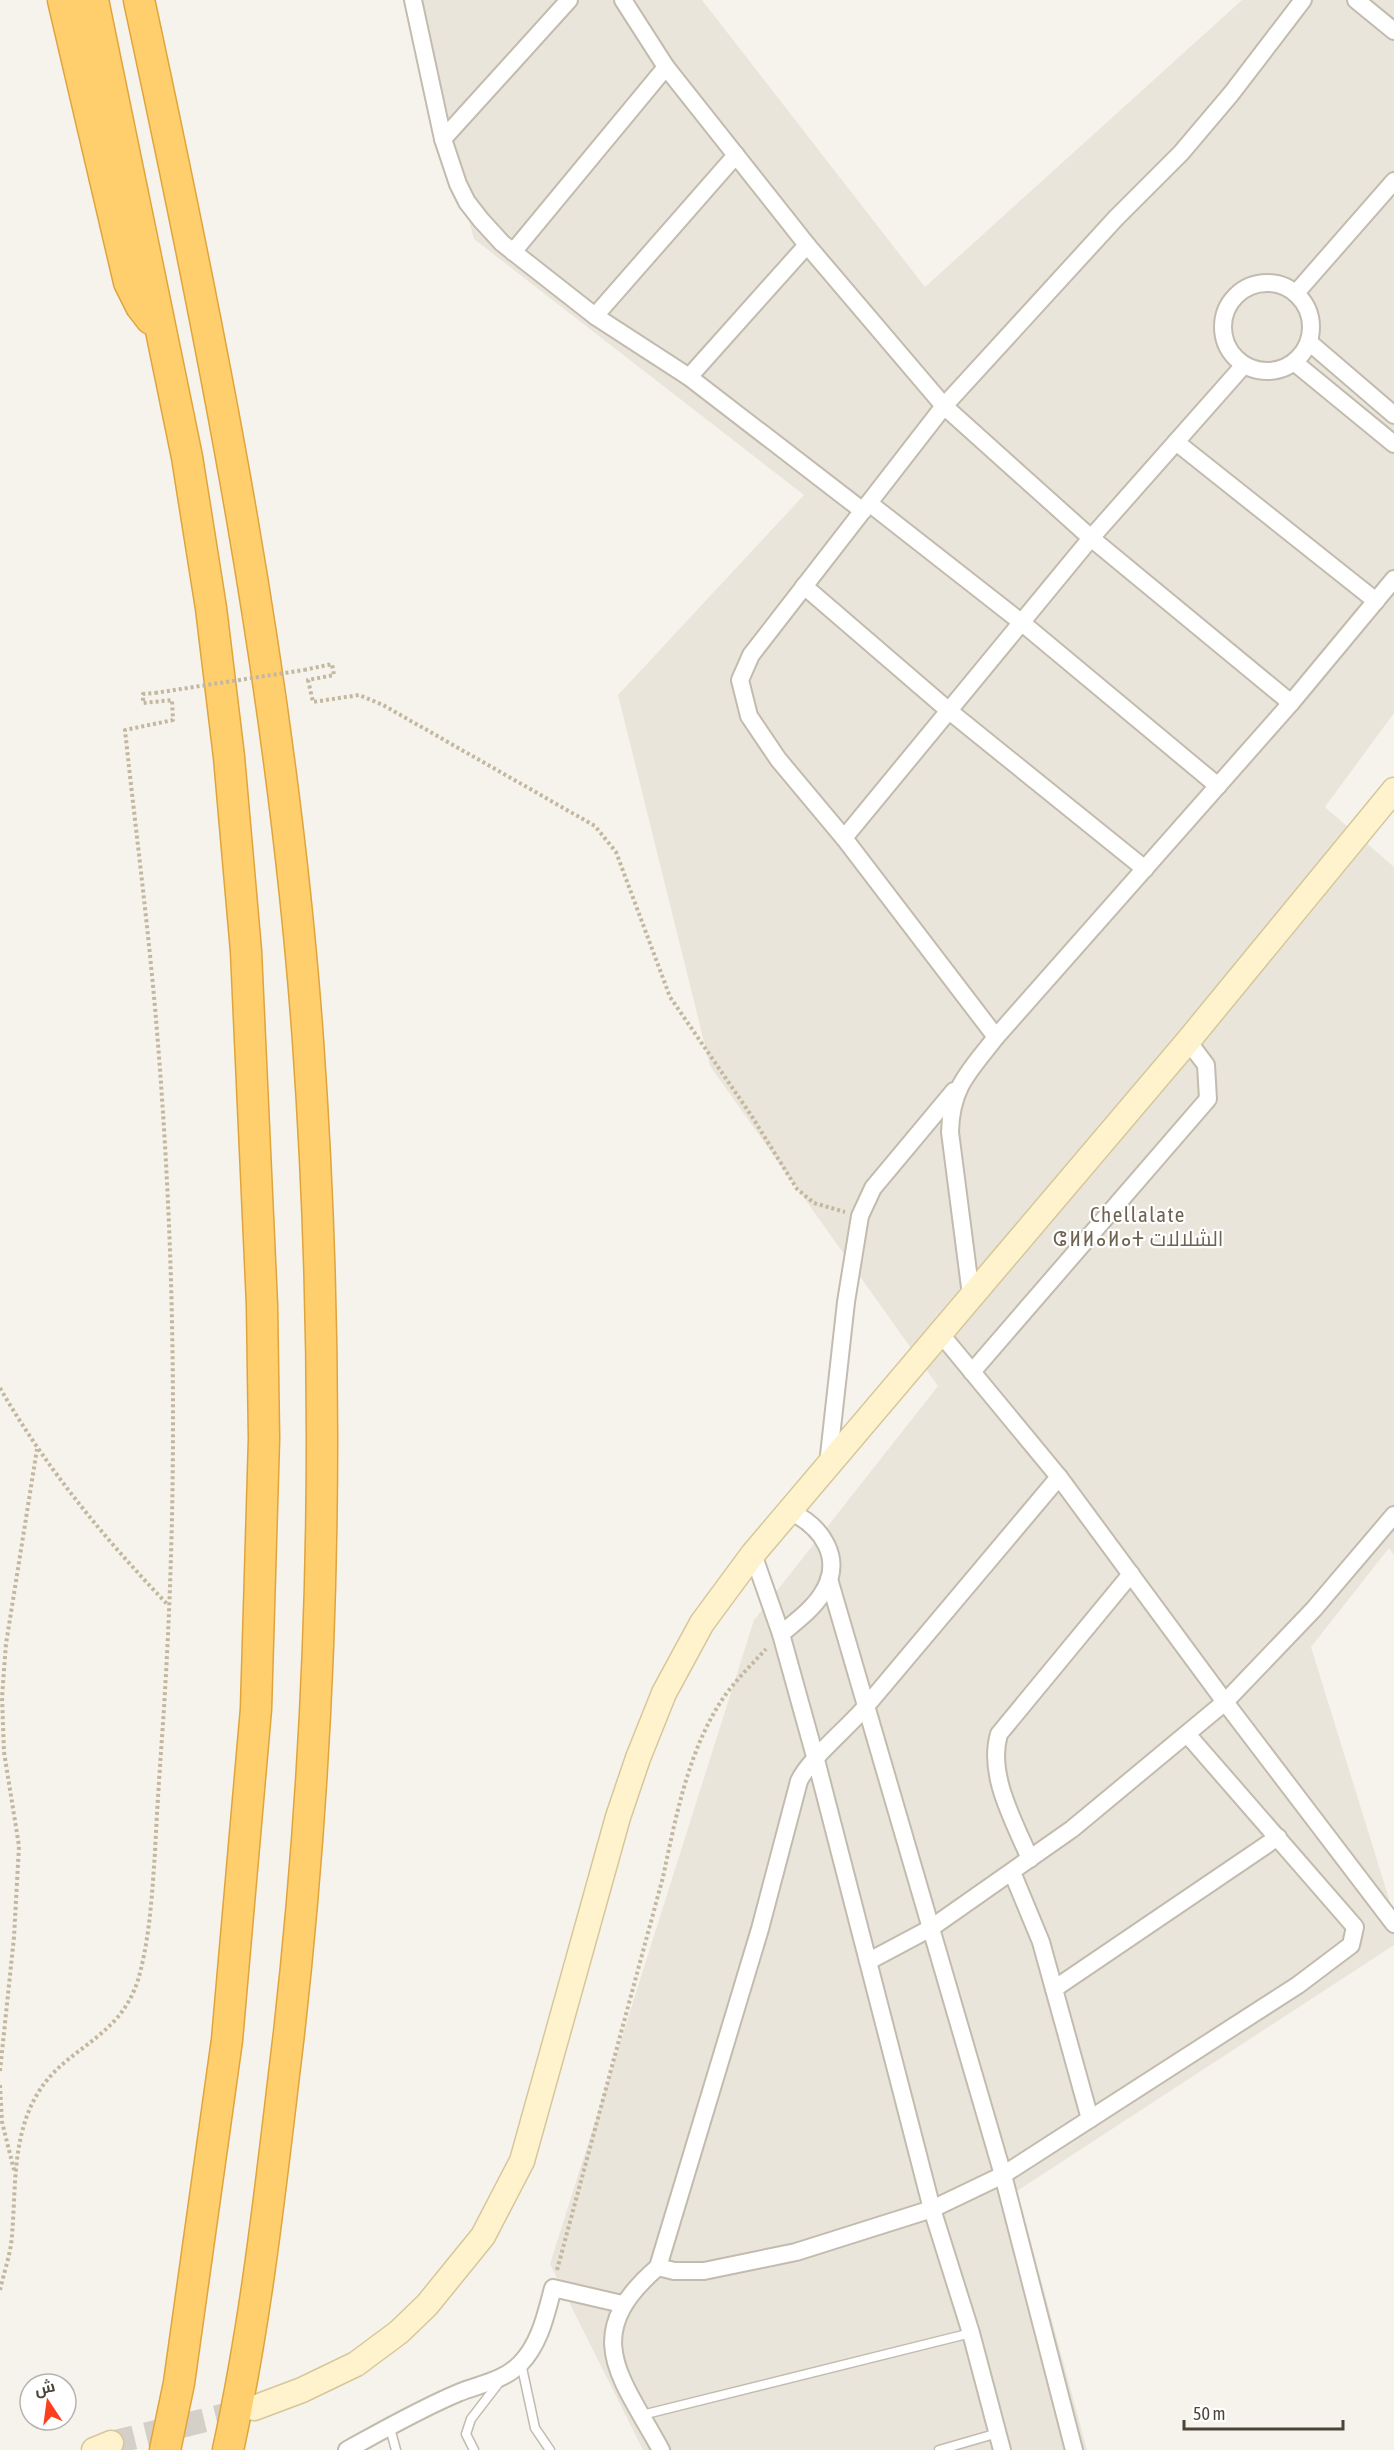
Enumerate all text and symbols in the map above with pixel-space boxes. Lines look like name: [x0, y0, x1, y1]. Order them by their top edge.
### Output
district label: Chellalate ⵛⵍⵍⴰⵍⴰⵜ الشلالات: [1053, 1202, 1223, 1250]
north arrow: [18, 2372, 78, 2432]
text: ش: [33, 2376, 57, 2399]
scale bar: [1184, 2393, 1343, 2431]
text: 50 m: [1193, 2403, 1225, 2424]

